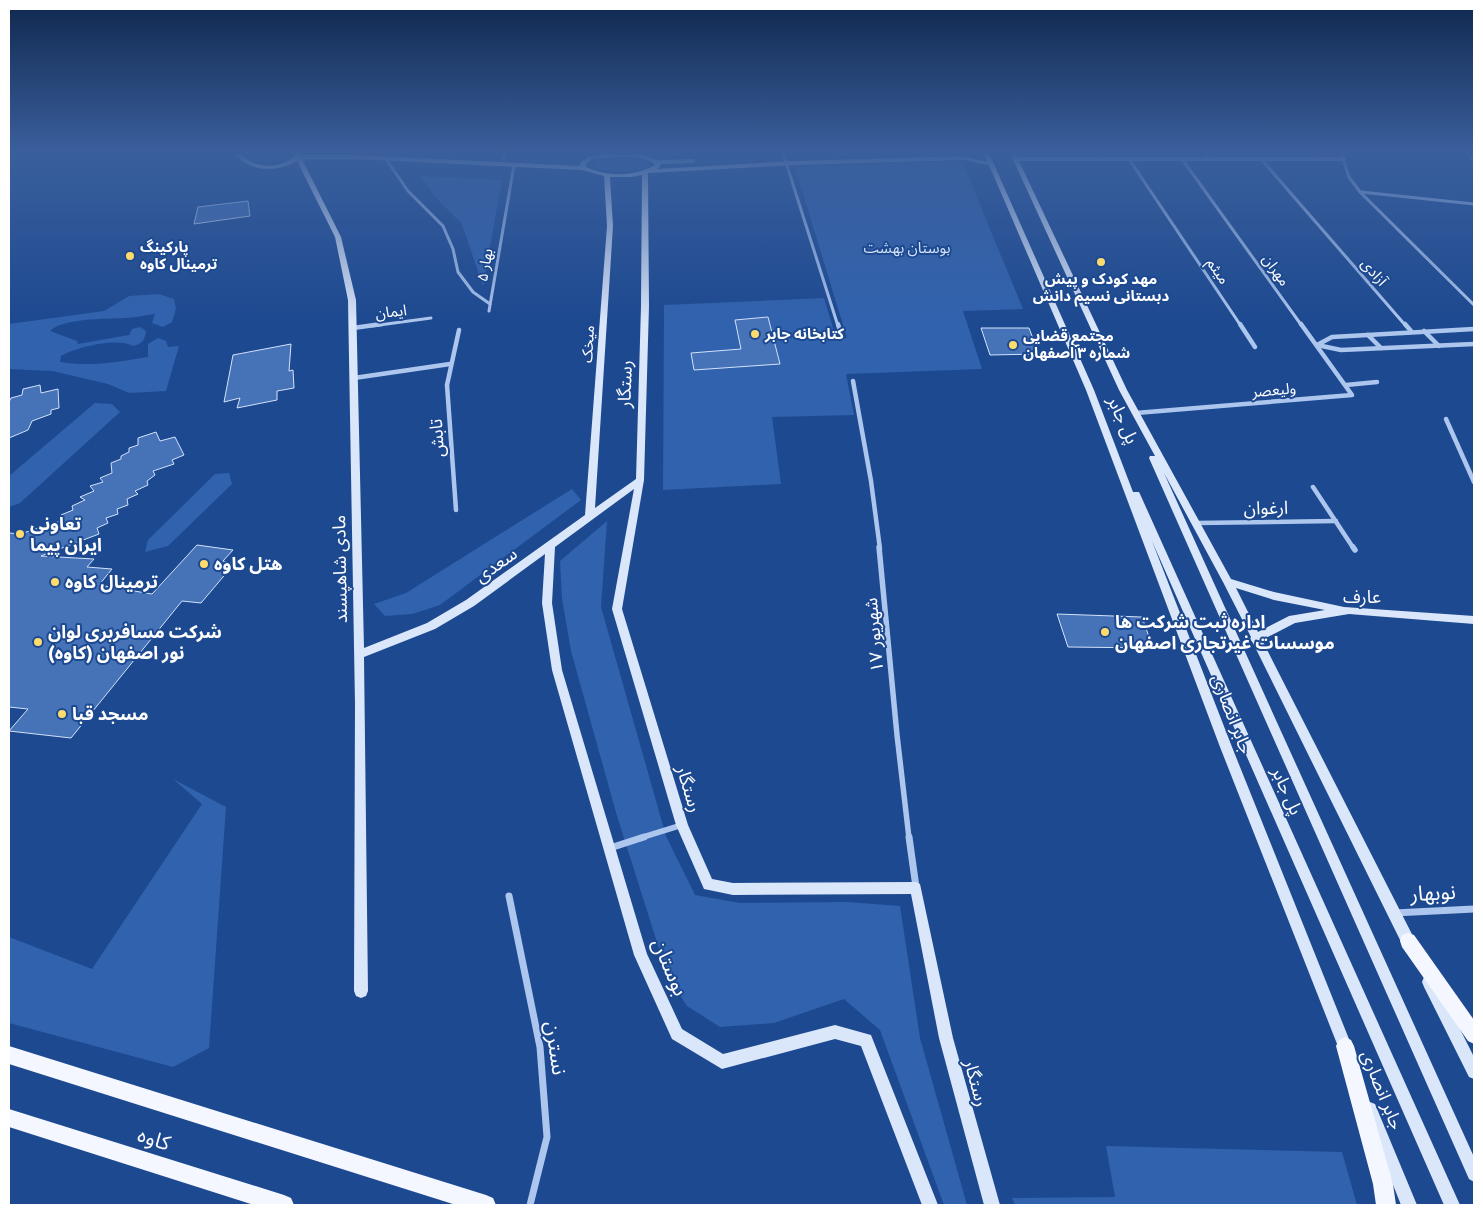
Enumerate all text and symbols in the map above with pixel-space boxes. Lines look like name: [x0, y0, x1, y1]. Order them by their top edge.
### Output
place label: پارکینگ ترمینال کاوه: [140, 238, 218, 273]
park label: بوستان بهشت: [863, 239, 951, 257]
street label: بهار ۵: [473, 247, 497, 283]
marker: پارکینگ ترمینال کاوه: [124, 250, 136, 262]
street label: مهران: [1258, 251, 1294, 289]
street label: آزادی: [1357, 254, 1391, 290]
street label: میثم: [1201, 255, 1233, 289]
marker: مهد کودک و پیش دبستانی نسیم دانش: [1095, 256, 1107, 268]
place label: مهد کودک و پیش دبستانی نسیم دانش: [1033, 270, 1169, 307]
street label: ایمان: [374, 301, 408, 323]
street label: میخک: [578, 325, 598, 363]
place label: کتابخانه جابر: [764, 325, 844, 343]
place label: مجتمع قضایی شماره ۳ اصفهان: [1023, 327, 1130, 362]
marker: کتابخانه جابر: [749, 328, 761, 340]
marker: مجتمع قضایی شماره ۳ اصفهان: [1007, 339, 1019, 351]
street label: رستگار: [613, 360, 637, 409]
street label: ولیعصر: [1250, 379, 1297, 401]
street label: پل جابر: [1102, 392, 1143, 448]
street label: تابش: [425, 418, 449, 458]
street label: ارغوان: [1244, 497, 1288, 519]
place label: تعاونی ایران پیما: [30, 513, 102, 557]
street label: مادی شاهپسند: [328, 515, 352, 623]
marker: تعاونی ایران پیما: [14, 528, 26, 540]
street label: سعدی: [471, 543, 521, 587]
place label: هتل کاوه: [214, 553, 282, 575]
marker: هتل کاوه: [198, 558, 210, 570]
place label: ترمینال کاوه: [65, 571, 158, 593]
marker: ترمینال کاوه: [49, 576, 61, 588]
street label: عارف: [1343, 586, 1381, 608]
street label: ۱۷ شهریور: [860, 597, 888, 673]
place label: اداره ثبت شرکت ها موسسات غیرتجاری اصفهان: [1115, 611, 1335, 654]
place label: شرکت مسافربری لوان نور اصفهان (کاوه): [48, 621, 222, 664]
marker: اداره ثبت شرکت ها موسسات غیرتجاری اصفهان: [1099, 626, 1111, 638]
marker: شرکت مسافربری لوان نور اصفهان (کاوه): [32, 636, 44, 648]
street label: جابر انصاری: [1207, 671, 1257, 757]
place label: مسجد قبا: [72, 703, 149, 725]
marker: مسجد قبا: [56, 708, 68, 720]
street label: رستگار: [671, 762, 707, 815]
street label: پل جابر: [1266, 763, 1307, 819]
street label: نوبهار: [1409, 879, 1456, 907]
street label: بوستان: [646, 934, 694, 1000]
street label: نسترن: [539, 1019, 573, 1077]
street label: جابر انصاری: [1356, 1047, 1408, 1133]
street label: رستگار: [959, 1056, 993, 1109]
street label: کاوه: [134, 1122, 174, 1157]

